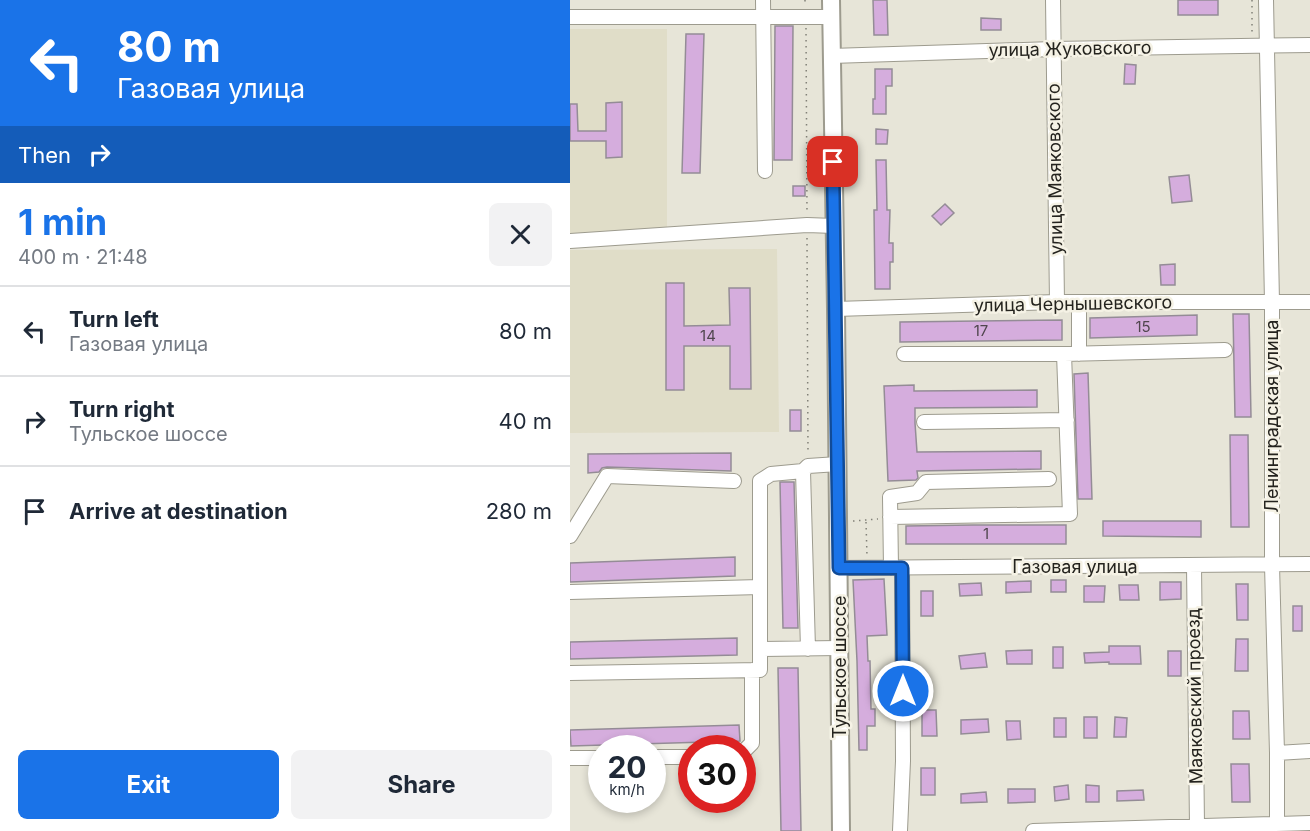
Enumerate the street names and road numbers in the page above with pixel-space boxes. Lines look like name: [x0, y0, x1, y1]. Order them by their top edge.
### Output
street label: улица Жуковского: [988, 37, 1152, 60]
street label: улица Маяковского: [1043, 83, 1066, 255]
street label: улица Чернышевского: [974, 291, 1172, 316]
street label: Ленинградская улица: [1261, 320, 1282, 512]
street label: Газовая улица: [1012, 556, 1138, 577]
street label: Тульское шоссе: [829, 596, 850, 738]
street label: Маяковский проезд: [1182, 608, 1207, 784]

